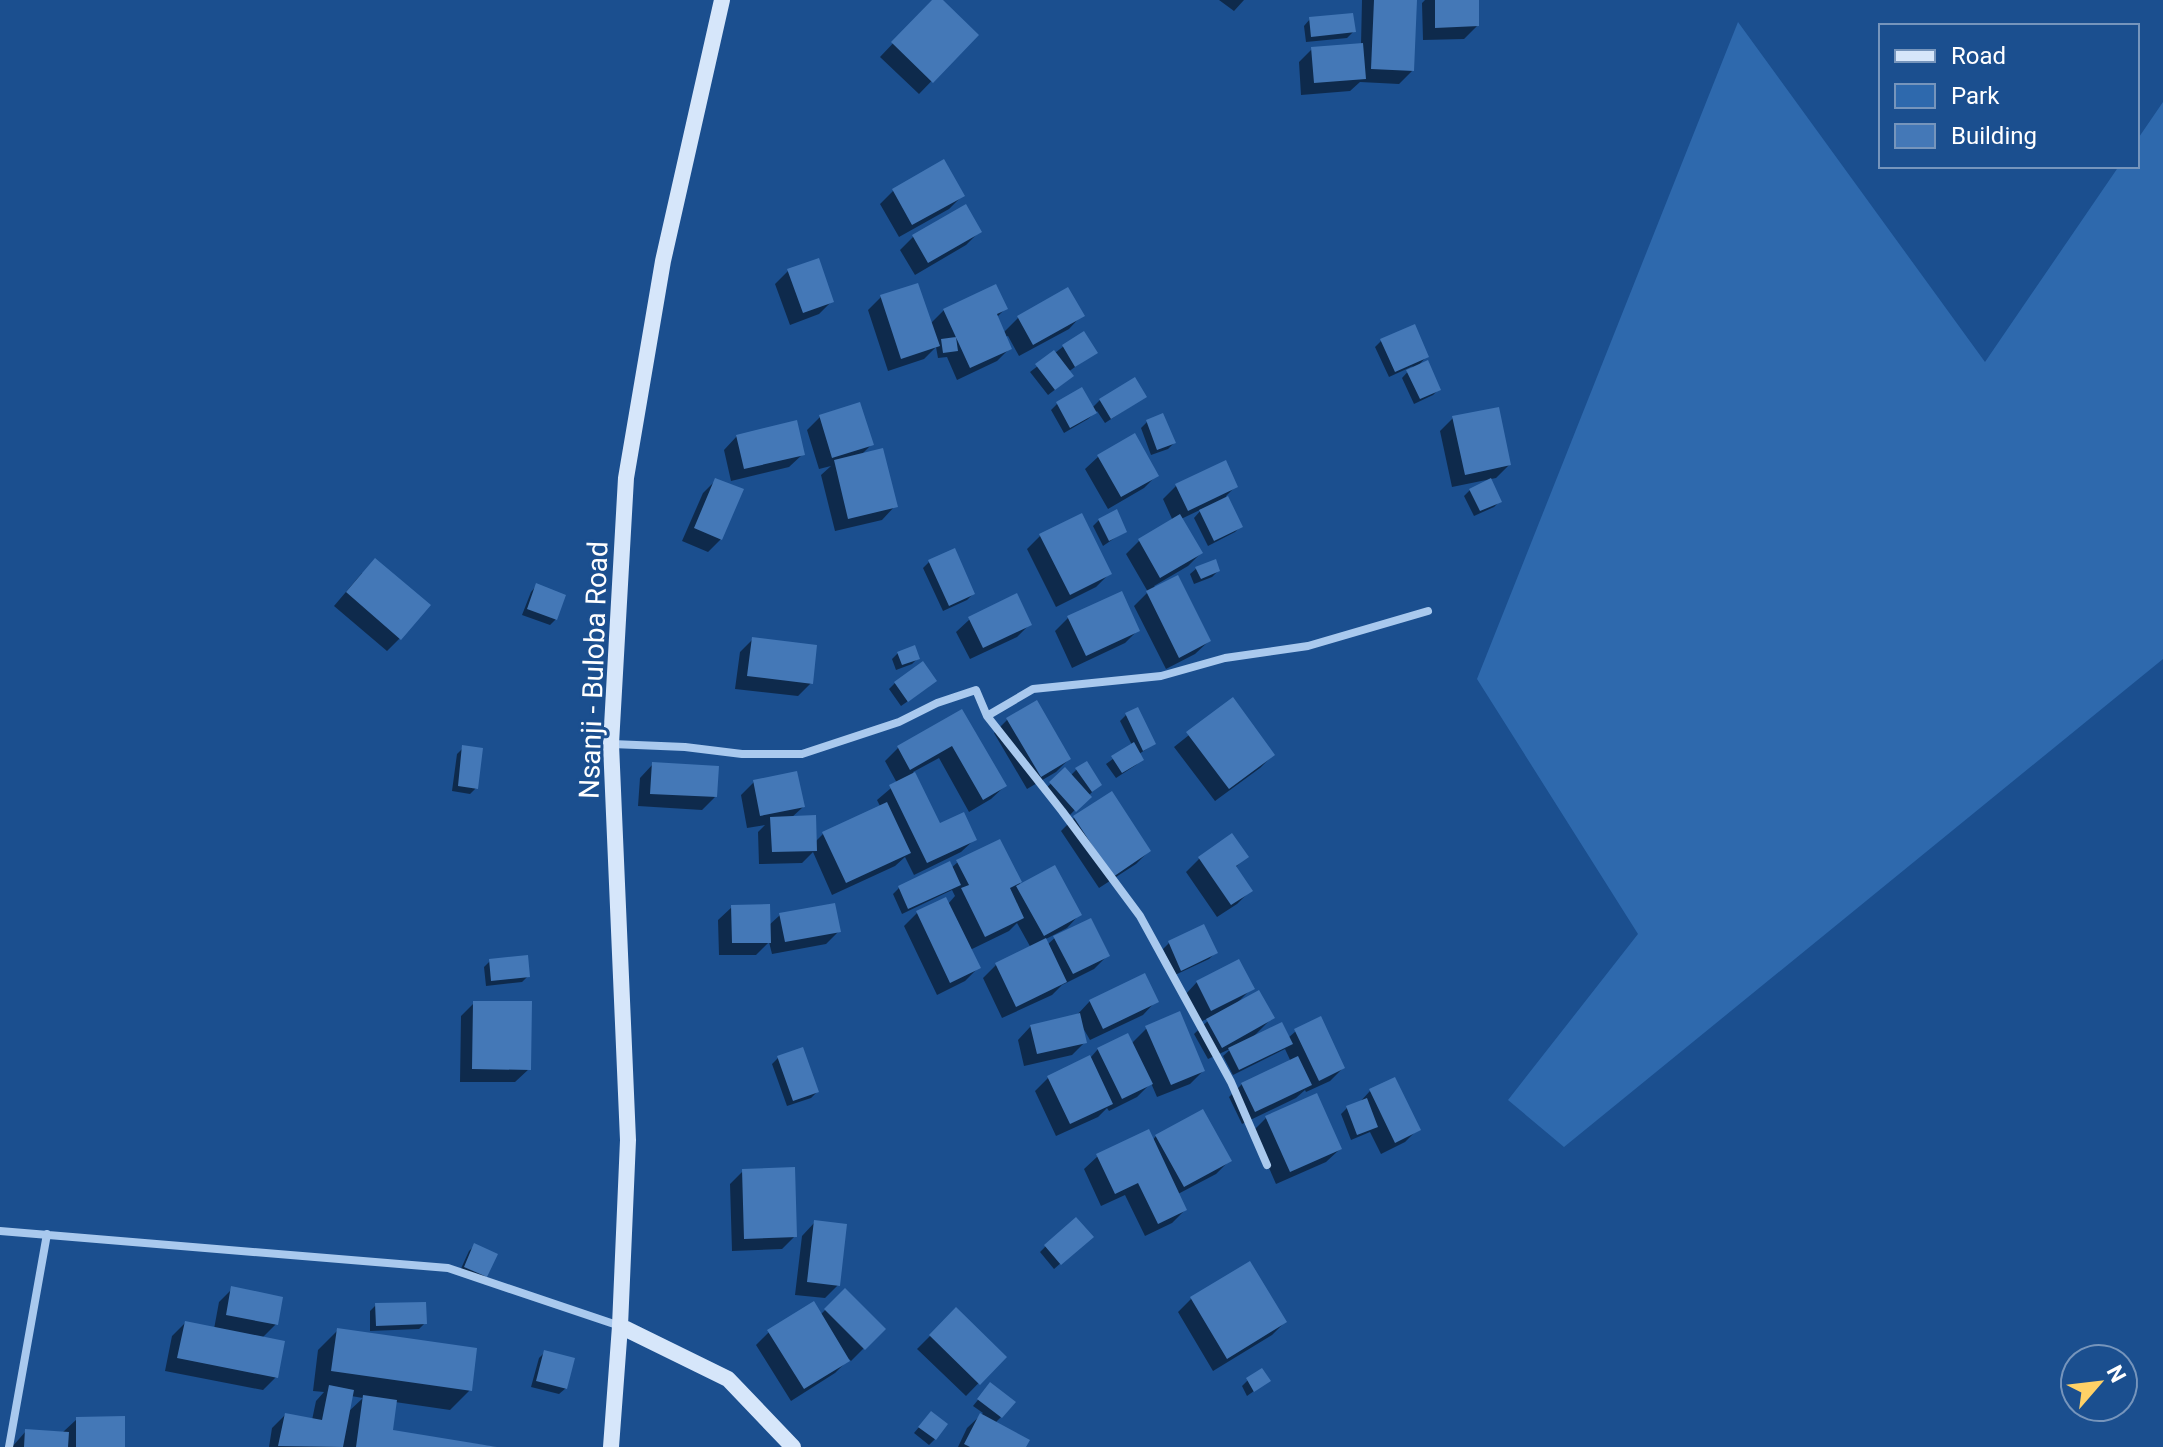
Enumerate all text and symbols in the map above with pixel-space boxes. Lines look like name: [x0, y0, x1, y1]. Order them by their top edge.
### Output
legend: [1879, 24, 2139, 168]
text: Road: [1951, 42, 2006, 70]
text: Park: [1951, 82, 2000, 110]
text: Building: [1951, 122, 2037, 150]
street label: Nsanji - Buloba Road: [573, 540, 614, 800]
north arrow: [2059, 1343, 2139, 1423]
text: N: [2102, 1361, 2131, 1387]

